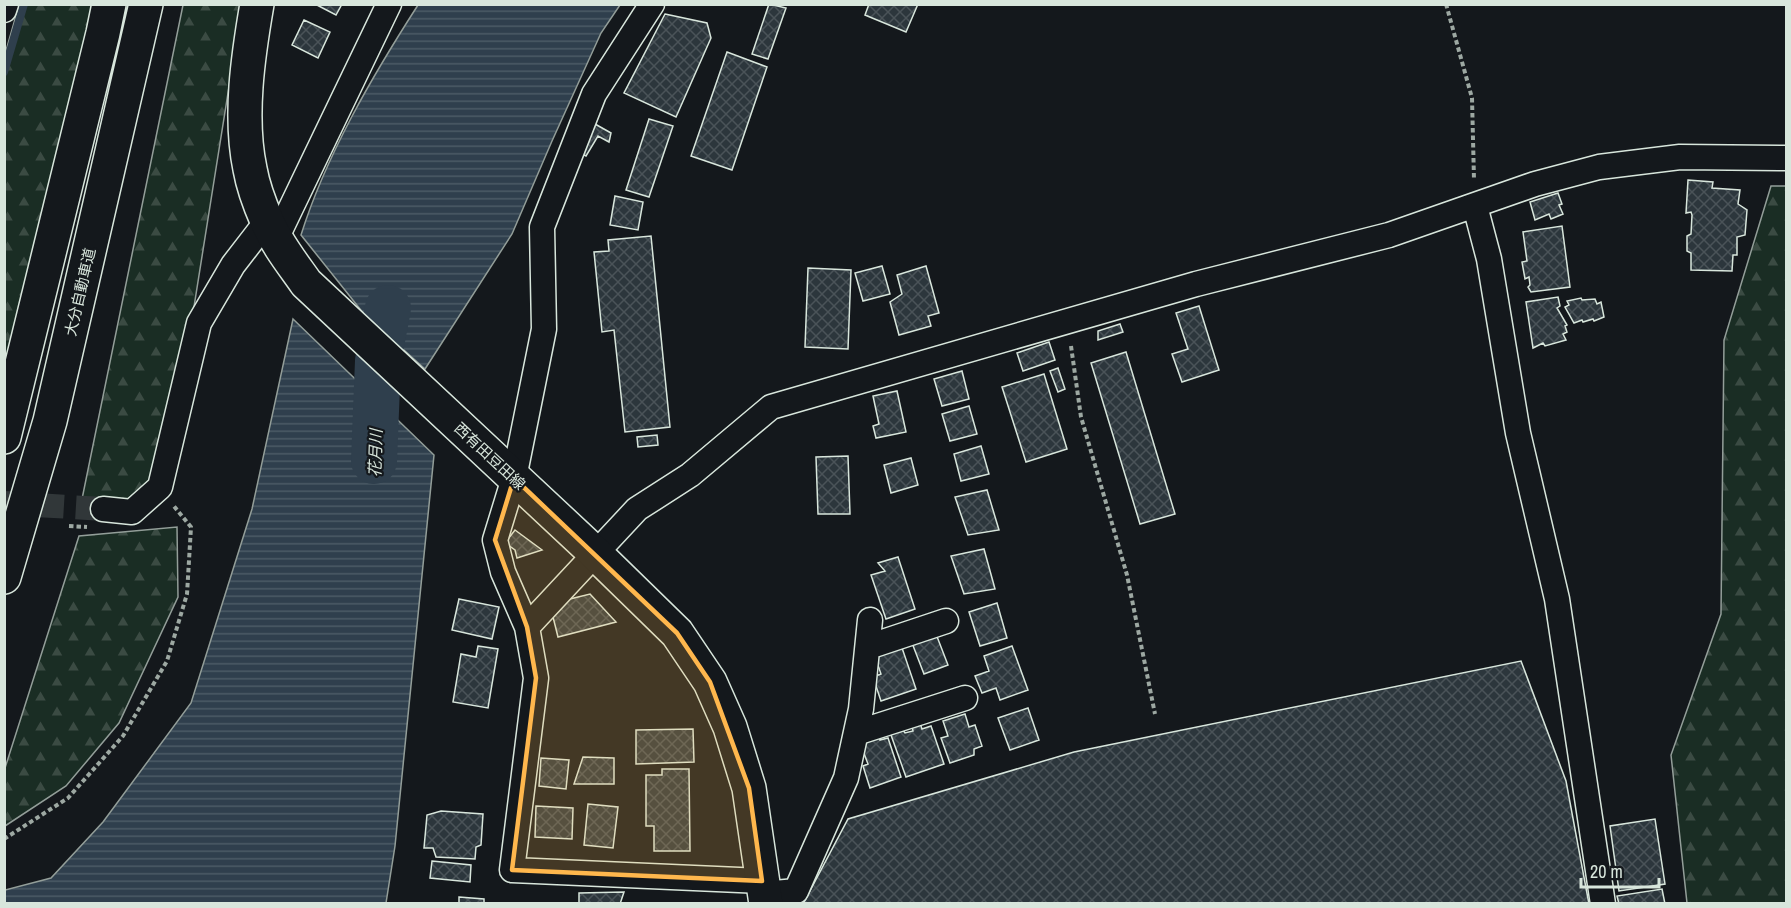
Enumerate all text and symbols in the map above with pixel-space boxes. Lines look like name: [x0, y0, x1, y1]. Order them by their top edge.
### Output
street label: 大分自動車道: [60, 246, 100, 338]
street label: 西有田豆田線: [450, 418, 530, 494]
water label: 花月川: [363, 427, 387, 477]
scale bar: [1581, 851, 1659, 889]
text: 20 m: [1590, 859, 1623, 884]

